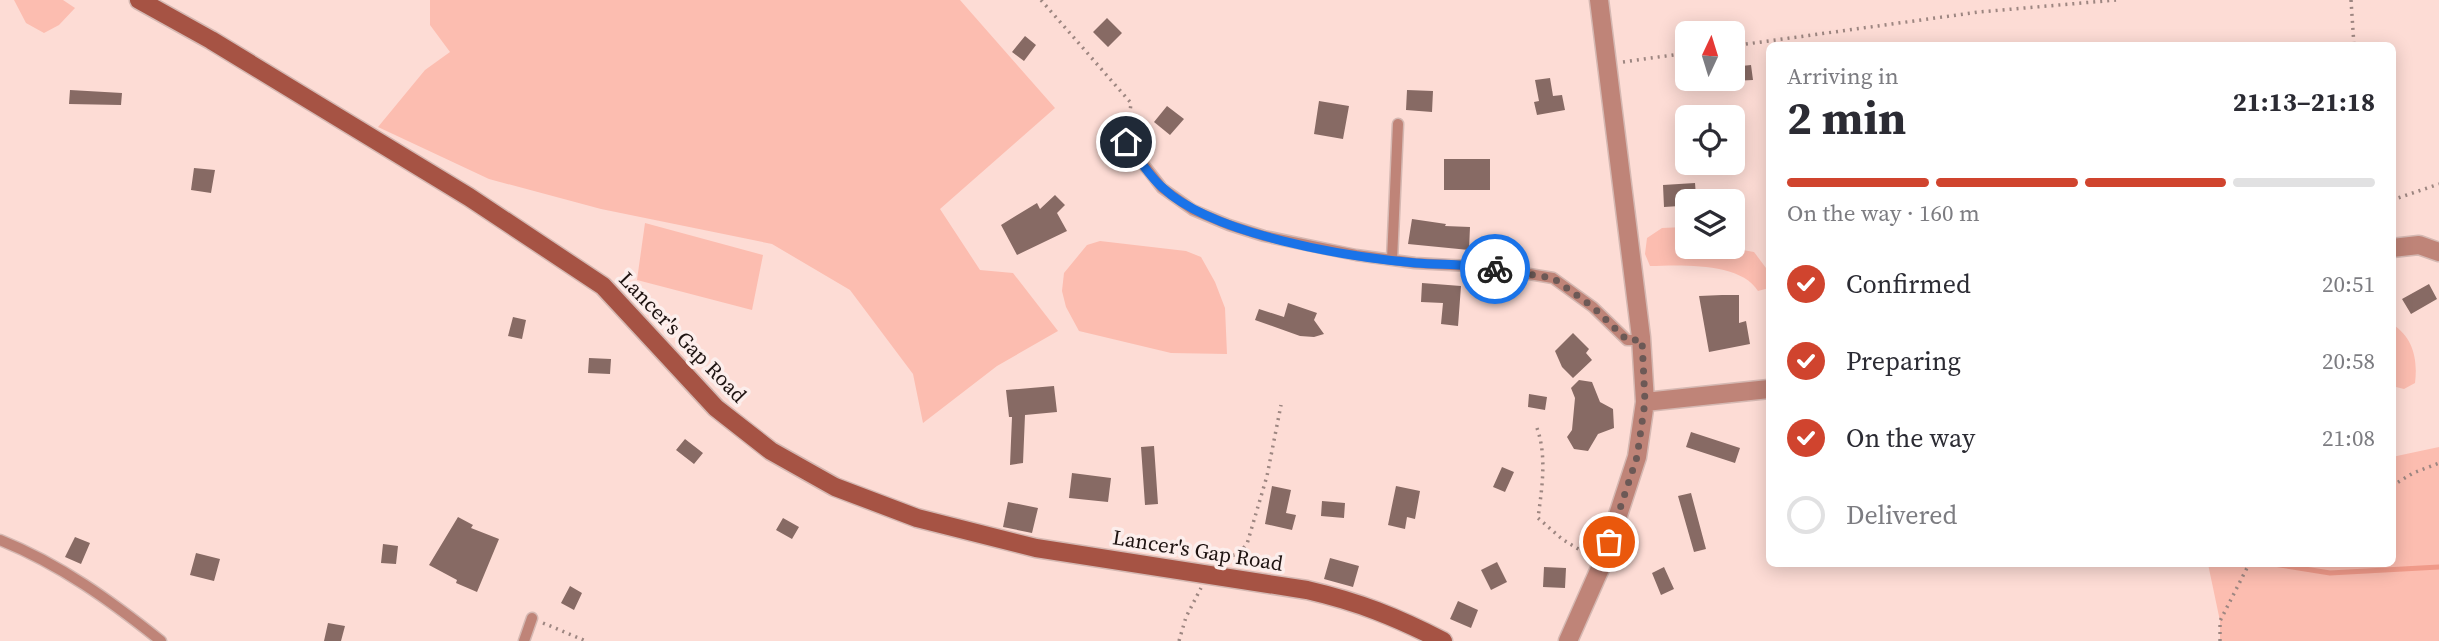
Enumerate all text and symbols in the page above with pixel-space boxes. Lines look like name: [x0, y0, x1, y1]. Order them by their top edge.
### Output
north arrow: [1675, 21, 1745, 91]
map controls: [1675, 21, 1745, 259]
text: Arriving in: [1787, 60, 1899, 92]
text: 21:13–21:18: [2233, 84, 2375, 120]
text: 2 min: [1787, 86, 1906, 149]
button: locate: [1675, 105, 1745, 175]
pin: [1096, 112, 1156, 172]
icon: home: [1107, 123, 1145, 161]
button: layers: [1675, 189, 1745, 259]
text: On the way · 160 m: [1787, 197, 1980, 229]
courier: [1460, 234, 1530, 304]
icon: bike: [1476, 250, 1514, 288]
street label: Lancer's Gap Road: [613, 265, 753, 409]
icon: check: [1787, 265, 1825, 303]
text: Confirmed: [1846, 266, 1971, 302]
text: 20:51: [2322, 268, 2375, 300]
icon: check: [1787, 342, 1825, 380]
text: Preparing: [1846, 343, 1961, 379]
text: 20:58: [2322, 345, 2375, 377]
icon: check: [1787, 419, 1825, 457]
text: On the way: [1846, 420, 1975, 456]
text: 21:08: [2322, 422, 2375, 454]
text: Delivered: [1846, 497, 1957, 533]
pin: [1579, 512, 1639, 572]
street label: Lancer's Gap Road: [1111, 522, 1285, 578]
icon: bag: [1590, 523, 1628, 561]

